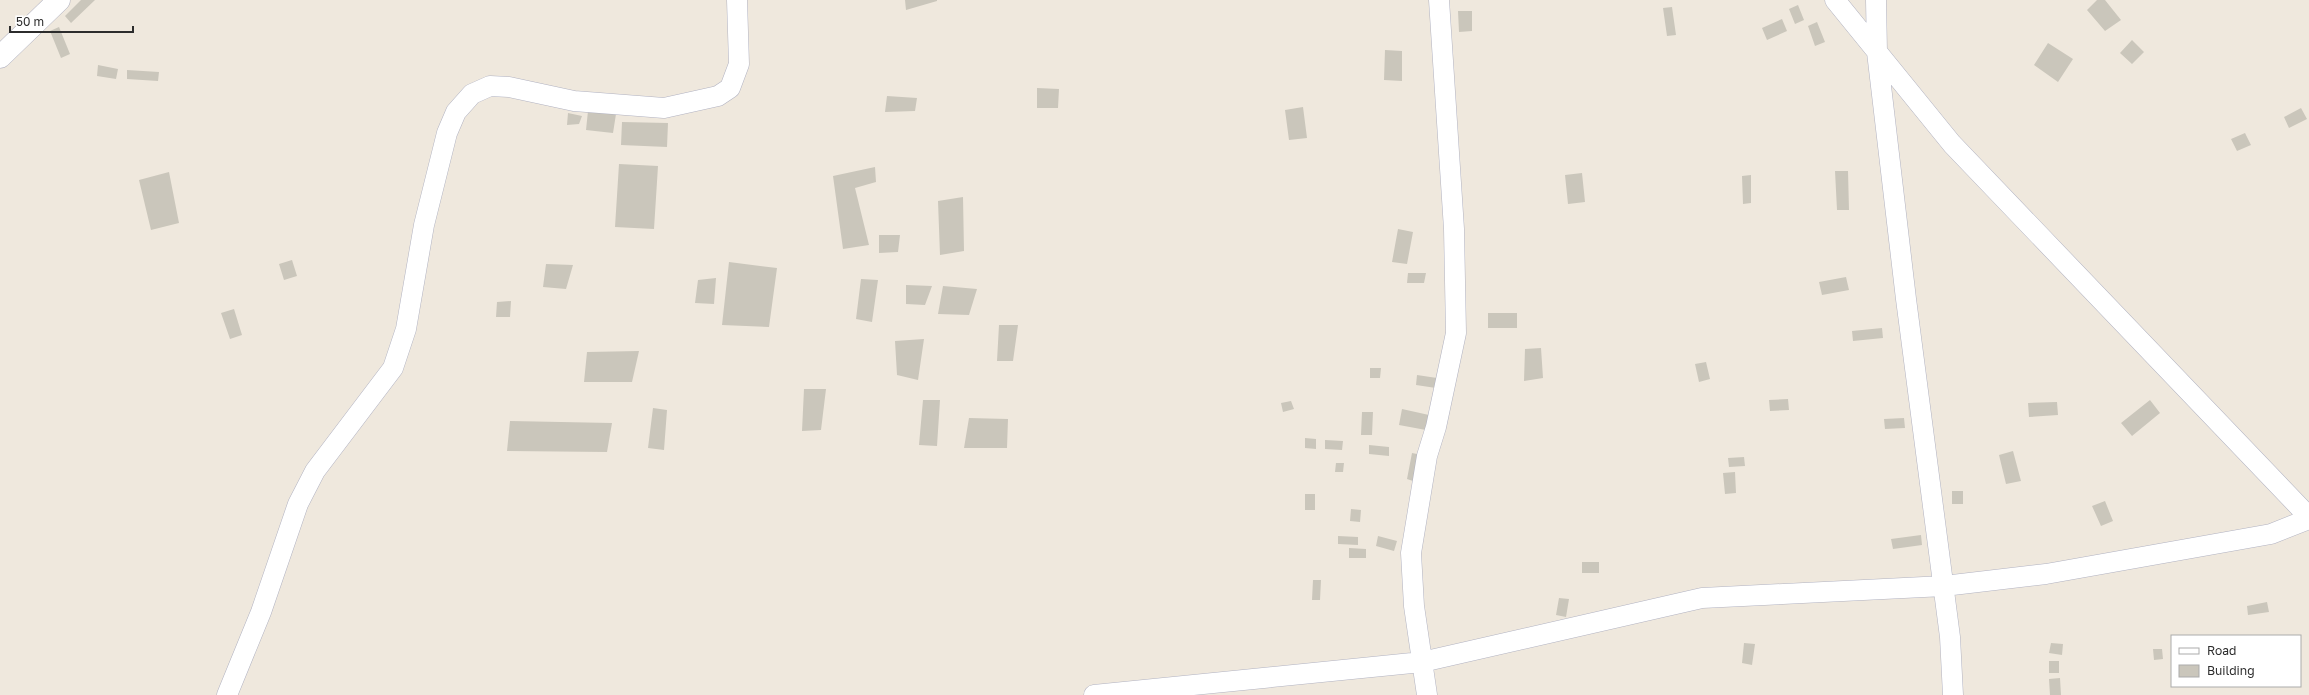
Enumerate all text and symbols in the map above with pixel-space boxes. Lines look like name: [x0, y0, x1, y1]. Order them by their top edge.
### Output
scale bar: [10, 8, 133, 34]
text: 50 m: [16, 14, 44, 29]
legend: [2171, 635, 2301, 687]
text: Road: [2207, 643, 2236, 658]
text: Building: [2207, 663, 2255, 678]

